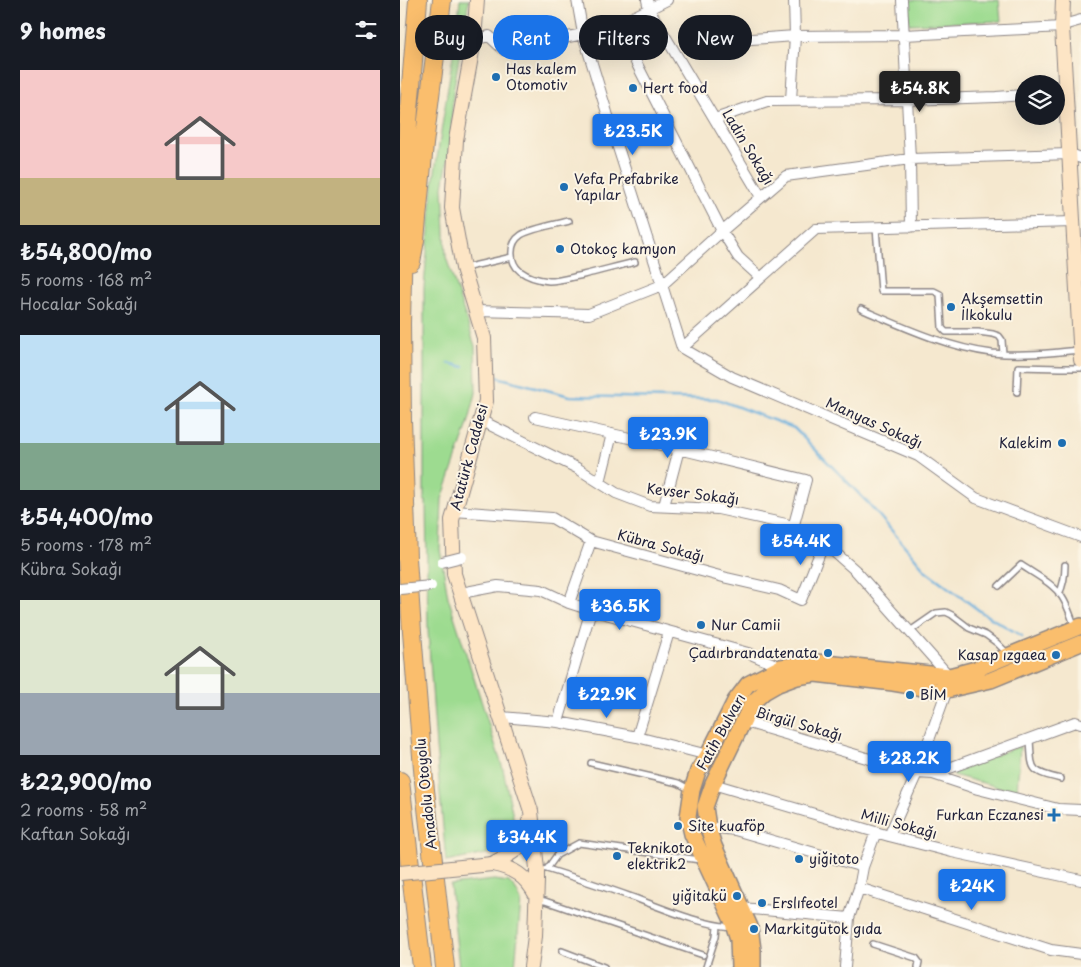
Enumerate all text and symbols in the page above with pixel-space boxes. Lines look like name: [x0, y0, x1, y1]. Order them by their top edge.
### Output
text: 9 homes: [20, 14, 106, 46]
chip: Buy: [415, 15, 483, 60]
chip: Rent: [493, 15, 569, 60]
chip: Filters: [579, 15, 668, 60]
chip: New: [678, 15, 752, 60]
icon: filters: [352, 16, 380, 44]
place label: Has kalem Otomotiv: [506, 58, 577, 95]
pin: ₺54.8K: [879, 70, 961, 113]
marker: Has kalem Otomotiv: [490, 71, 502, 83]
text: ₺54.8K: [890, 75, 950, 99]
map controls: [1015, 75, 1065, 125]
button: layers: [1015, 75, 1065, 125]
place label: Hert food: [643, 77, 707, 98]
marker: Hert food: [627, 82, 639, 94]
icon: home: [155, 103, 245, 193]
street label: Ladin Sokağı: [717, 105, 779, 189]
pin: ₺23.5K: [592, 114, 674, 156]
text: ₺23.5K: [604, 118, 662, 142]
place label: Vefa Prefabrike Yapılar: [574, 168, 679, 205]
marker: Vefa Prefabrike Yapılar: [558, 181, 570, 193]
text: ₺54,800/mo: [20, 235, 152, 267]
place label: Otokoç kamyon: [570, 238, 676, 259]
marker: Otokoç kamyon: [554, 243, 566, 255]
text: 5 rooms · 168 m²: [20, 267, 152, 291]
place label: Akşemsettin İlkokulu: [961, 288, 1043, 325]
text: Hocalar Sokağı: [20, 291, 138, 315]
marker: Akşemsettin İlkokulu: [945, 301, 957, 313]
icon: home: [155, 368, 245, 458]
street label: Manyas Sokağı: [822, 392, 926, 453]
street label: Atatürk Caddesi: [444, 401, 493, 512]
pin: ₺23.9K: [627, 416, 709, 459]
text: ₺23.9K: [639, 421, 697, 445]
place label: Kalekim: [999, 432, 1052, 453]
marker: Kalekim: [1056, 437, 1068, 449]
street label: Kevser Sokağı: [646, 477, 740, 510]
text: ₺54,400/mo: [20, 500, 153, 532]
street label: Kübra Sokağı: [615, 524, 707, 567]
pin: ₺54.4K: [760, 524, 842, 566]
text: ₺54.4K: [771, 528, 831, 552]
text: 5 rooms · 178 m²: [20, 532, 152, 556]
text: Kübra Sokağı: [20, 556, 122, 580]
pin: ₺36.5K: [579, 588, 661, 631]
text: ₺36.5K: [590, 593, 650, 617]
place label: Nur Camii: [711, 614, 781, 635]
marker: Nur Camii: [695, 619, 707, 631]
icon: home: [155, 633, 245, 723]
place label: Çadırbrandatenata: [688, 642, 818, 663]
place label: Kasap ızgaea: [958, 644, 1046, 665]
marker: Çadırbrandatenata: [822, 647, 834, 659]
marker: Kasap ızgaea: [1050, 649, 1062, 661]
pin: ₺22.9K: [566, 676, 648, 719]
text: ₺22.9K: [578, 681, 636, 705]
place label: BİM: [920, 684, 947, 705]
street label: Fatih Bulvarı: [691, 689, 750, 774]
marker: BİM: [904, 689, 916, 701]
street label: Birgül Sokağı: [753, 701, 845, 746]
street label: Anadolu Otoyolu: [409, 737, 442, 851]
pin: ₺28.2K: [868, 740, 950, 783]
text: ₺28.2K: [879, 745, 939, 769]
text: ₺22,900/mo: [20, 765, 152, 797]
text: 2 rooms · 58 m²: [20, 797, 147, 821]
street label: Milli Sokağı: [859, 803, 940, 844]
place label: Furkan Eczanesi: [936, 804, 1044, 825]
marker: Furkan Eczanesi: [1048, 809, 1060, 821]
place label: Site kuaföp: [688, 815, 765, 836]
pin: ₺34.4K: [486, 820, 568, 862]
marker: Site kuaföp: [672, 820, 684, 832]
text: Kaftan Sokağı: [20, 821, 130, 845]
text: ₺34.4K: [497, 824, 557, 848]
place label: Teknikoto elektrik2: [627, 837, 692, 874]
place label: yiğitoto: [809, 848, 859, 869]
marker: Teknikoto elektrik2: [611, 850, 623, 862]
marker: yiğitoto: [793, 853, 805, 865]
pin: ₺24K: [942, 868, 1002, 911]
text: ₺24K: [949, 873, 995, 897]
place label: yiğitakü: [672, 885, 727, 906]
marker: yiğitakü: [731, 890, 743, 902]
place label: Erslıfeotel: [772, 892, 838, 913]
marker: Erslıfeotel: [756, 897, 768, 909]
place label: Markitgütok gıda: [764, 918, 882, 939]
marker: Markitgütok gıda: [748, 923, 760, 935]

